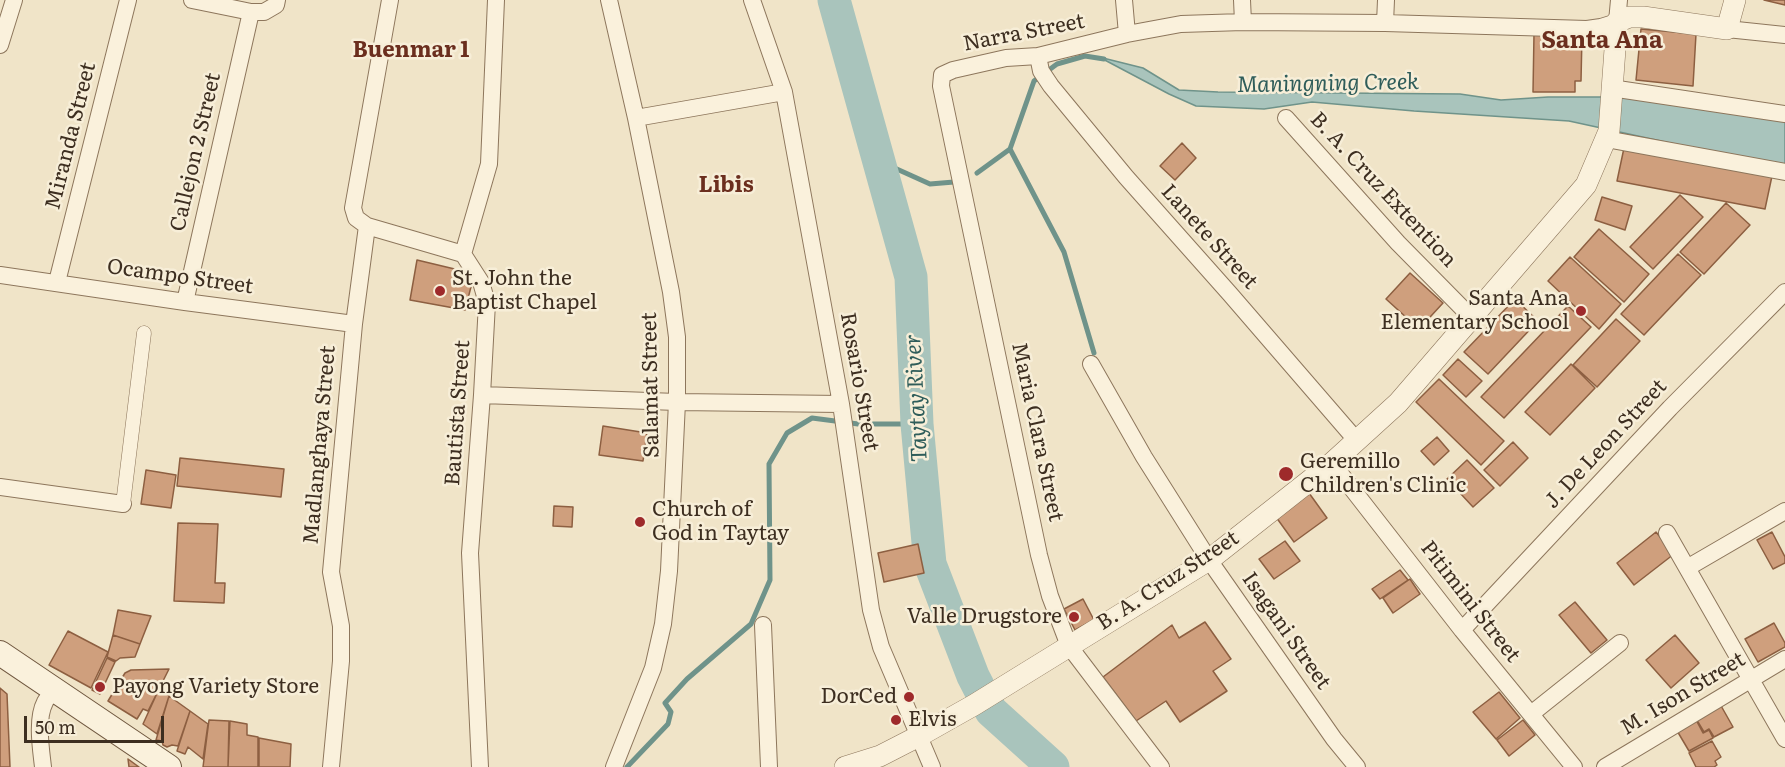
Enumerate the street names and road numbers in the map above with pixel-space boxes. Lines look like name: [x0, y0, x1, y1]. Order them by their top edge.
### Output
street label: Narra Street: [961, 9, 1087, 57]
street label: Miranda Street: [40, 60, 102, 212]
street label: Callejon 2 Street: [165, 70, 227, 234]
street label: B. A. Cruz Extention: [1305, 107, 1461, 273]
street label: Lanete Street: [1155, 179, 1263, 295]
street label: Ocampo Street: [105, 254, 255, 300]
street label: Rosario Street: [834, 311, 884, 453]
street label: Salamat Street: [637, 312, 665, 458]
street label: Bautista Street: [440, 339, 476, 487]
street label: Maria Clara Street: [1006, 340, 1068, 524]
street label: Madlanghaya Street: [299, 344, 341, 546]
street label: J. De Leon Street: [1540, 374, 1672, 514]
street label: B. A. Cruz Street: [1092, 526, 1244, 636]
street label: Pitimini Street: [1415, 536, 1525, 668]
street label: Isagani Street: [1236, 568, 1336, 694]
street label: M. Ison Street: [1616, 647, 1750, 741]

